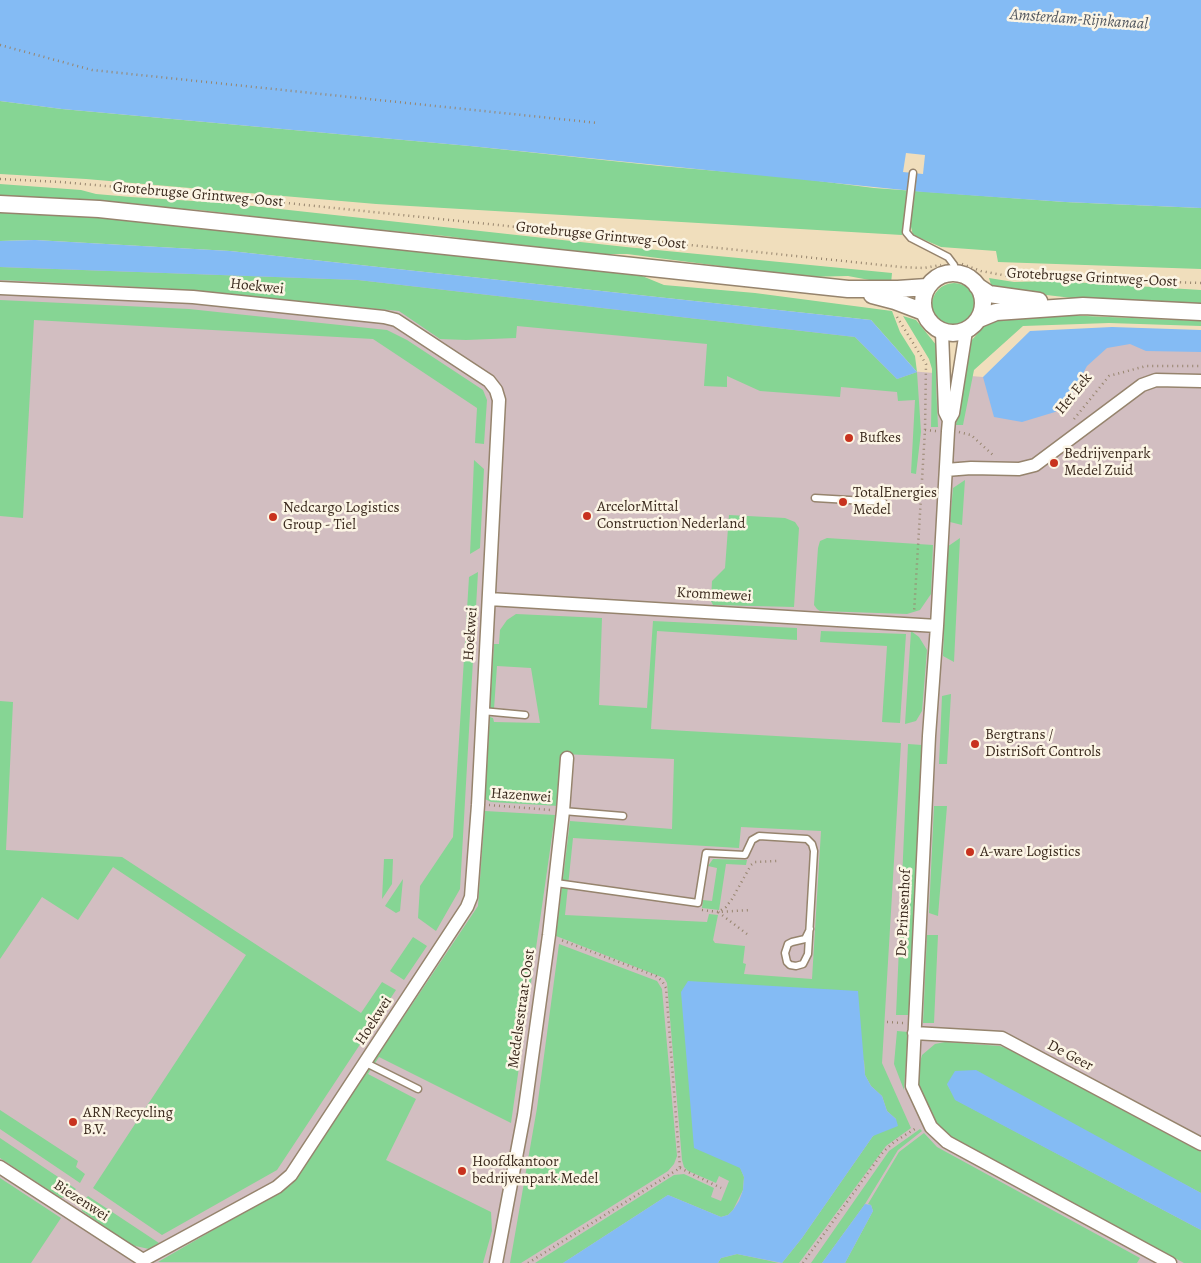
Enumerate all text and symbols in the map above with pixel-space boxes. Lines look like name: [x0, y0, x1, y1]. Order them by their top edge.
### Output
water label: Amsterdam-Rijnkanaal: [1009, 6, 1149, 34]
street label: Grotebrugse Grintweg-Oost: [112, 179, 284, 211]
street label: Grotebrugse Grintweg-Oost: [515, 218, 687, 254]
street label: Grotebrugse Grintweg-Oost: [1006, 265, 1178, 291]
street label: Hoekwei: [229, 275, 285, 299]
street label: Het Eek: [1052, 370, 1096, 418]
place label: Bufkes: [859, 429, 901, 447]
marker: Bufkes: [843, 432, 855, 444]
place label: Bedrijvenpark Medel Zuid: [1064, 445, 1151, 480]
marker: Bedrijvenpark Medel Zuid: [1048, 457, 1060, 469]
place label: TotalEnergies Medel: [853, 484, 937, 519]
marker: TotalEnergies Medel: [837, 496, 849, 508]
place label: ArcelorMittal Construction Nederland: [597, 498, 745, 533]
place label: Nedcargo Logistics Group - Tiel: [283, 499, 400, 534]
marker: ArcelorMittal Construction Nederland: [581, 510, 593, 522]
marker: Nedcargo Logistics Group - Tiel: [267, 511, 279, 523]
street label: Krommewei: [676, 584, 752, 606]
street label: Hoekwei: [460, 606, 482, 662]
place label: Bergtrans / DistriSoft Controls: [985, 726, 1101, 761]
marker: Bergtrans / DistriSoft Controls: [969, 738, 981, 750]
street label: Hazenwei: [490, 785, 552, 807]
place label: A-ware Logistics: [980, 843, 1080, 861]
marker: A-ware Logistics: [964, 846, 976, 858]
street label: De Prinsenhof: [893, 869, 915, 957]
street label: Medelsestraat-Oost: [505, 948, 539, 1070]
street label: Hoekwei: [352, 993, 396, 1049]
street label: De Geer: [1044, 1037, 1096, 1075]
place label: ARN Recycling B.V.: [83, 1104, 173, 1139]
marker: ARN Recycling B.V.: [67, 1116, 79, 1128]
place label: Hoofdkantoor bedrijvenpark Medel: [472, 1153, 598, 1188]
marker: Hoofdkantoor bedrijvenpark Medel: [456, 1165, 468, 1177]
street label: Biezenwei: [50, 1176, 112, 1226]

